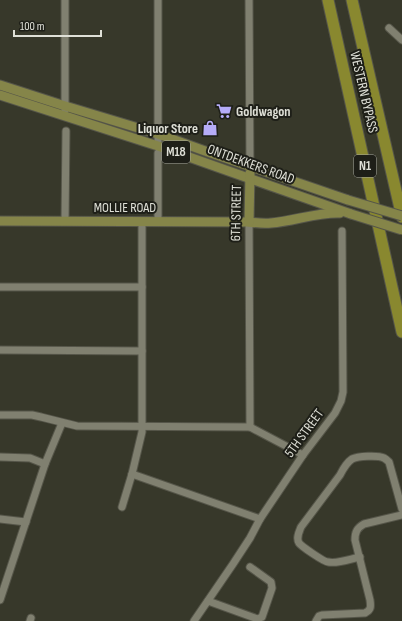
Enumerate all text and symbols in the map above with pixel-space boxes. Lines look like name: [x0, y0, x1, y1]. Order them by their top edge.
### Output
scale bar: [14, 12, 101, 38]
text: 100 m: [20, 19, 45, 34]
street label: WESTERN BYPASS: [346, 49, 382, 135]
supermarket icon: Goldwagon: [215, 102, 233, 120]
place label: Goldwagon: [236, 103, 291, 120]
shop icon: Liquor Store: [201, 119, 219, 137]
place label: Liquor Store: [138, 120, 198, 137]
street label: ONTDEKKERS ROAD: [205, 140, 297, 188]
road number: M18: [162, 141, 190, 163]
road number: N1: [354, 155, 376, 177]
street label: 6TH STREET: [227, 184, 245, 241]
street label: MOLLIE ROAD: [94, 199, 156, 216]
street label: 5TH STREET: [281, 405, 327, 461]

